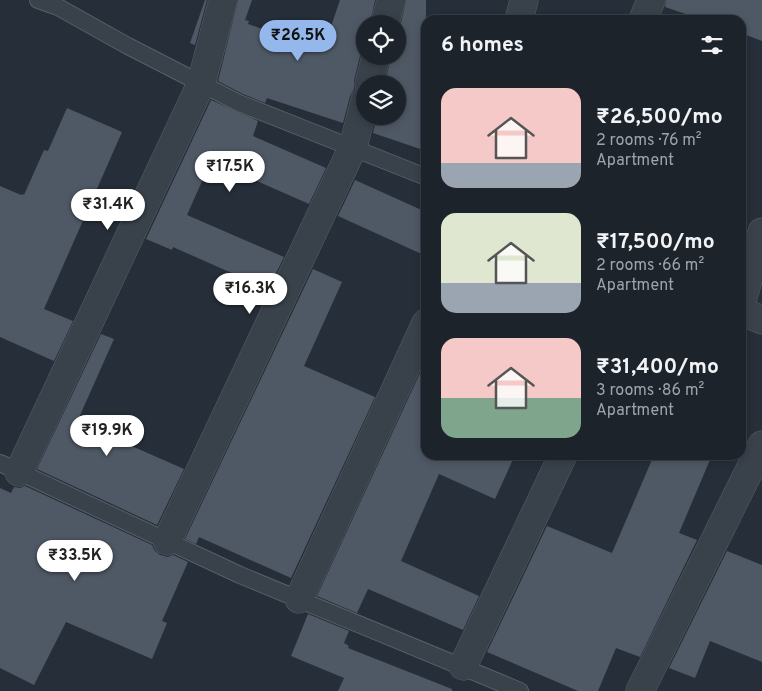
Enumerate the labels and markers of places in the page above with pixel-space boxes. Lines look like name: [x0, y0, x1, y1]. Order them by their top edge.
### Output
pin: ₹26.5K: [257, 20, 339, 62]
pin: ₹17.5K: [189, 150, 271, 193]
pin: ₹31.4K: [67, 188, 149, 231]
pin: ₹16.3K: [209, 272, 291, 315]
pin: ₹19.9K: [66, 414, 148, 457]
pin: ₹33.5K: [34, 540, 116, 582]

